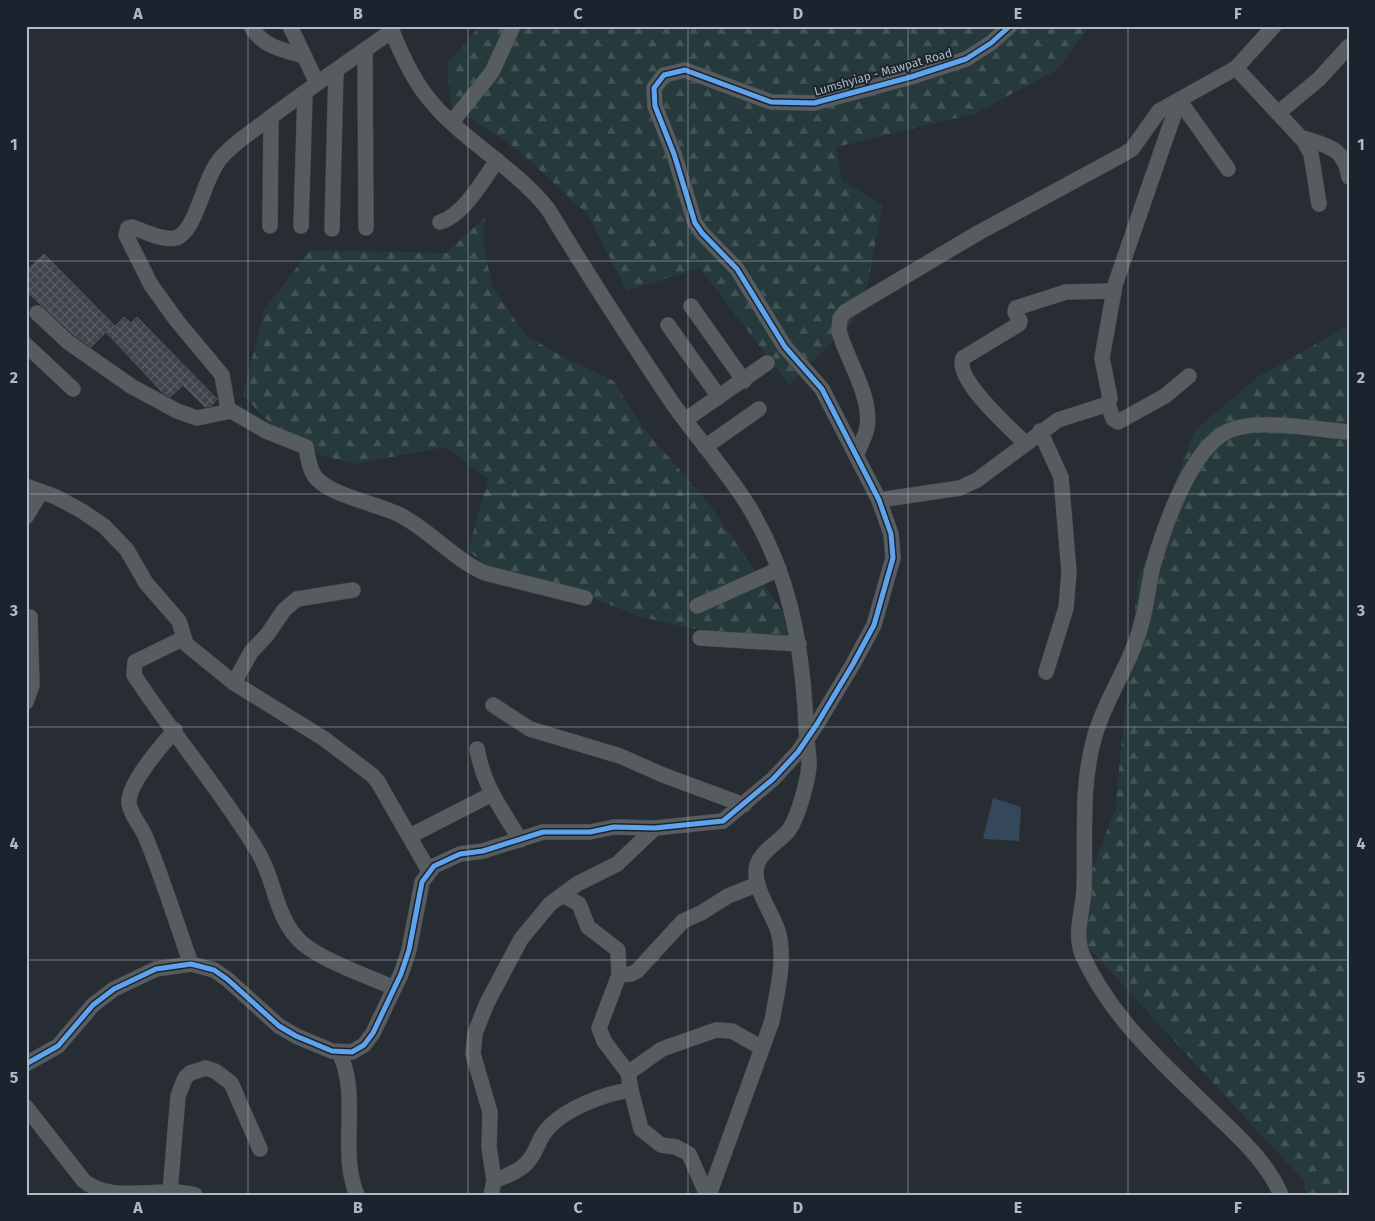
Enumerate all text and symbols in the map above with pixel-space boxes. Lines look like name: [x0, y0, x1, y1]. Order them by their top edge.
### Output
text: A: [132, 4, 143, 23]
text: B: [353, 4, 363, 23]
text: C: [573, 4, 583, 23]
text: D: [793, 4, 803, 23]
text: E: [1014, 4, 1022, 23]
text: F: [1234, 4, 1242, 23]
street label: Lumshyiap - Mawpat Road: [812, 46, 954, 98]
text: 1: [10, 135, 18, 154]
text: 1: [1357, 135, 1365, 154]
text: 2: [10, 368, 18, 387]
text: 2: [1357, 368, 1365, 387]
text: 3: [9, 601, 18, 620]
text: 3: [1356, 601, 1365, 620]
text: 4: [9, 834, 19, 853]
text: 4: [1356, 834, 1366, 853]
text: 5: [10, 1068, 19, 1087]
text: 5: [1357, 1068, 1366, 1087]
text: A: [132, 1198, 143, 1217]
text: B: [353, 1198, 363, 1217]
text: C: [573, 1198, 583, 1217]
text: D: [793, 1198, 803, 1217]
text: E: [1014, 1198, 1022, 1217]
text: F: [1234, 1198, 1242, 1217]

